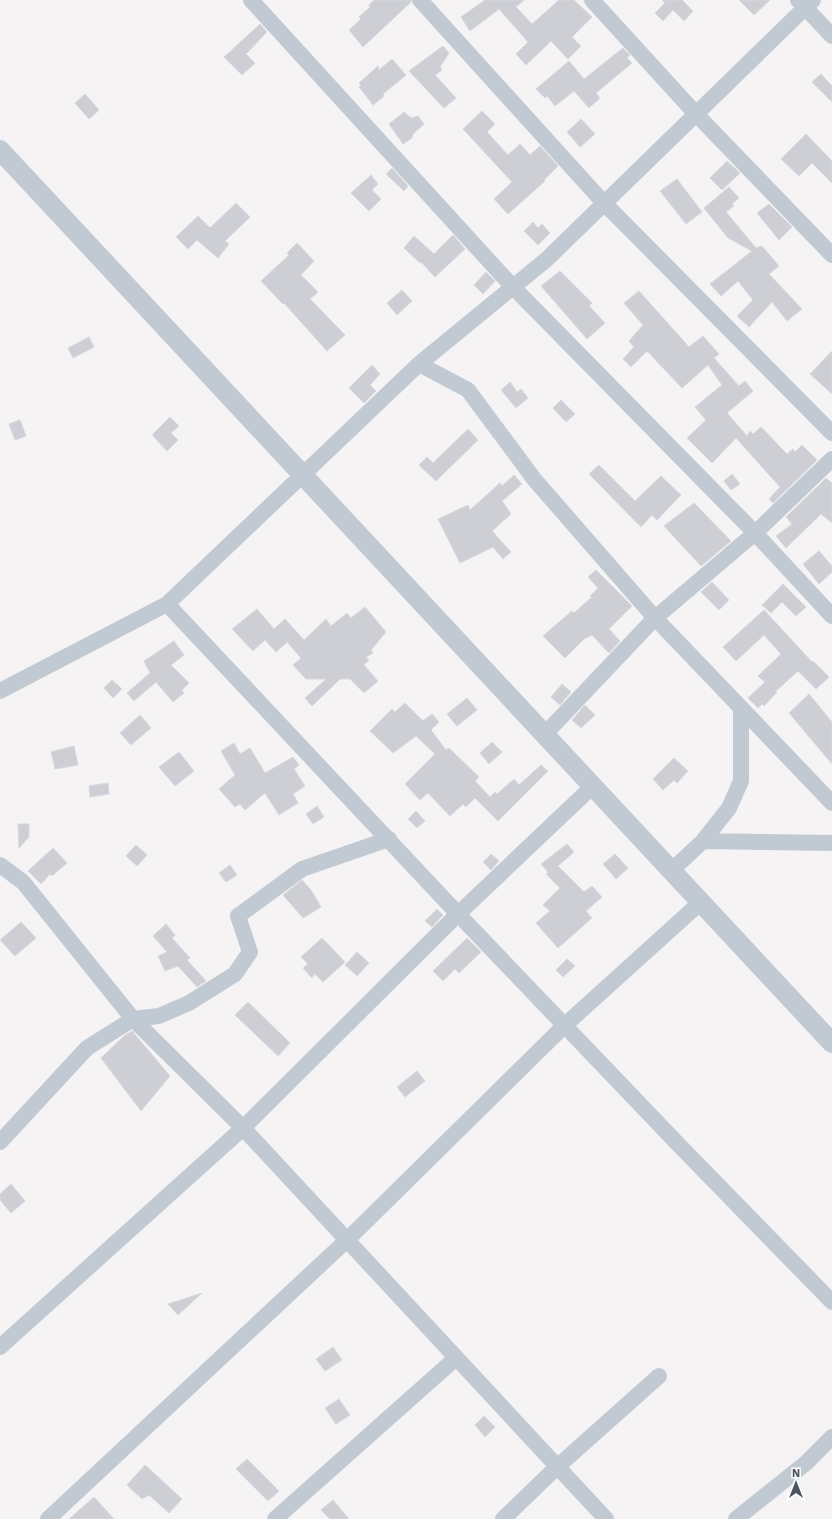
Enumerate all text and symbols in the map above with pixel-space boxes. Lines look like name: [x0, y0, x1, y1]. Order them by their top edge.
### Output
north arrow: [776, 1463, 816, 1503]
text: N: [792, 1467, 800, 1480]

